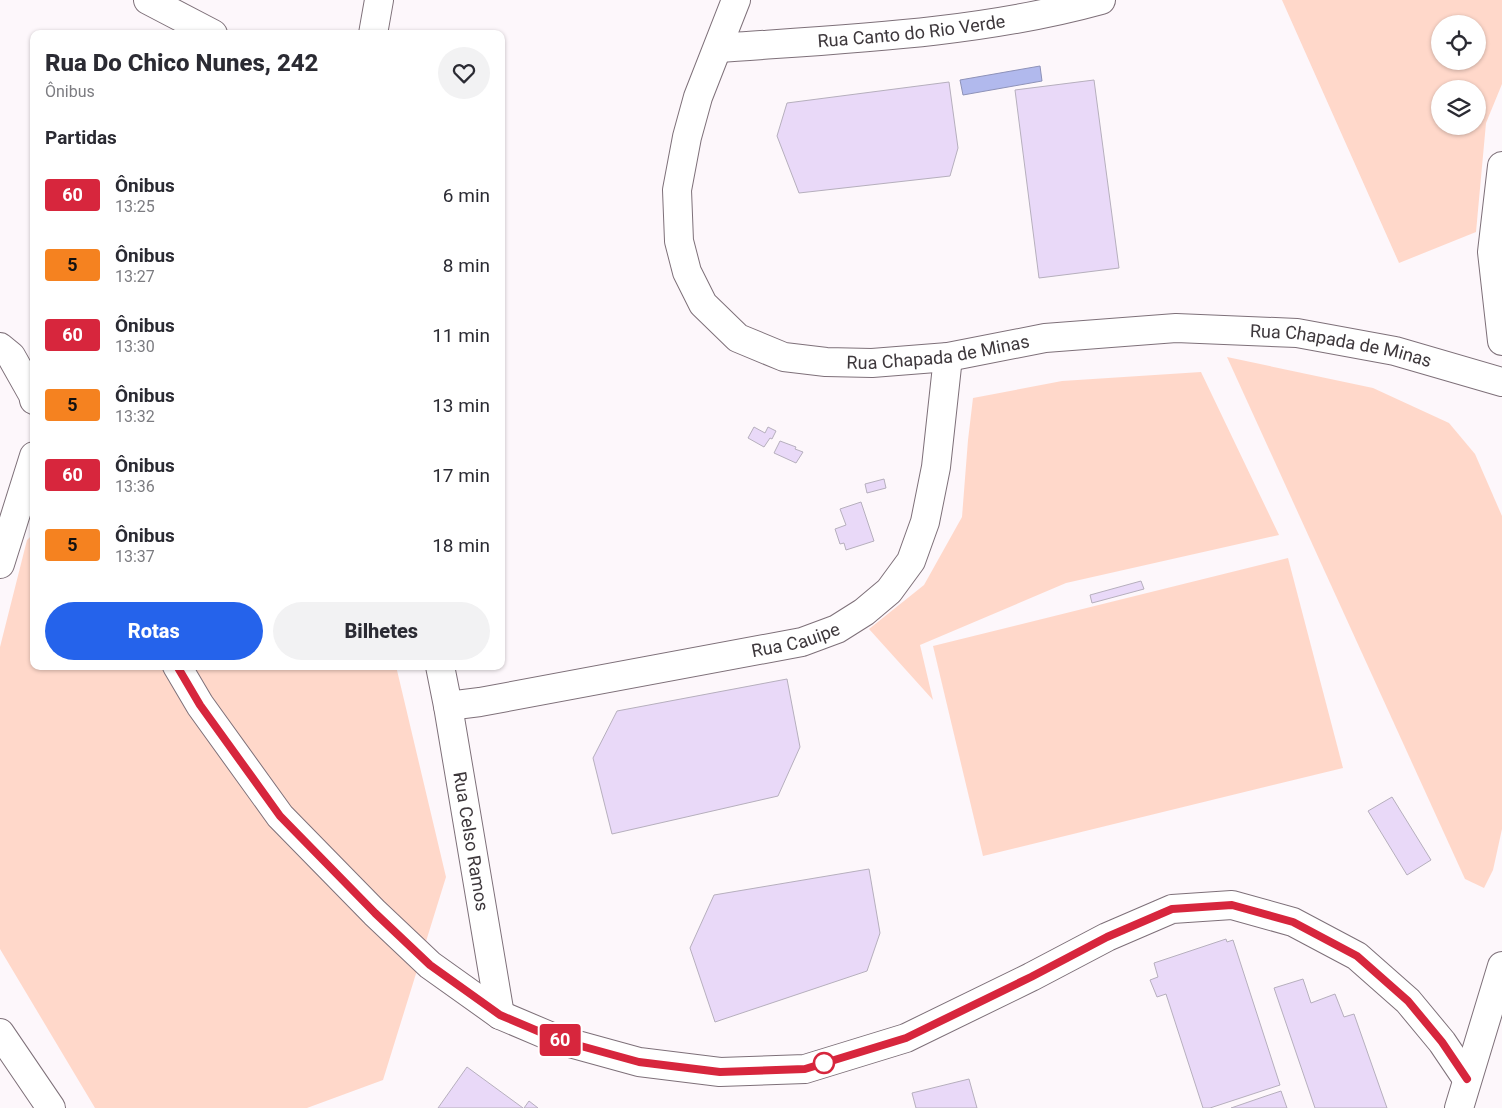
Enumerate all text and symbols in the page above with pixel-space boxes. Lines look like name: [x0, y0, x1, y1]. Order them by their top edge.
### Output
street label: Rua Canto do Rio Verde: [817, 10, 1007, 51]
map controls: [1431, 15, 1486, 135]
button: locate: [1431, 15, 1486, 70]
button: heart: [438, 47, 490, 99]
text: Rua Do Chico Nunes, 242: [45, 49, 318, 77]
button: layers: [1431, 80, 1486, 135]
text: Ônibus: [45, 82, 95, 101]
text: Partidas: [45, 126, 117, 149]
text: Ônibus: [115, 174, 175, 197]
text: 60: [62, 184, 83, 205]
text: 6 min: [443, 184, 490, 207]
text: 13:25: [115, 197, 155, 216]
text: Ônibus: [115, 244, 175, 267]
text: 5: [67, 254, 78, 275]
text: 8 min: [443, 254, 490, 277]
text: 13:27: [115, 267, 155, 286]
text: Ônibus: [115, 314, 175, 337]
street label: Rua Chapada de Minas: [1250, 320, 1434, 371]
text: 60: [62, 324, 83, 345]
text: 11 min: [432, 324, 490, 347]
street label: Rua Chapada de Minas: [846, 330, 1031, 373]
text: 13:30: [115, 337, 155, 356]
text: Ônibus: [115, 384, 175, 407]
text: 5: [67, 394, 78, 415]
text: 13 min: [432, 394, 490, 417]
text: 13:32: [115, 407, 155, 426]
text: Ônibus: [115, 454, 175, 477]
text: 60: [62, 464, 83, 485]
text: 17 min: [432, 464, 490, 487]
text: 13:36: [115, 477, 155, 496]
text: Ônibus: [115, 524, 175, 547]
text: 5: [67, 534, 78, 555]
text: 18 min: [432, 534, 490, 557]
text: 13:37: [115, 547, 155, 566]
button: Rotas: [45, 602, 263, 660]
button: Bilhetes: [273, 602, 490, 660]
street label: Rua Cauipe: [750, 618, 843, 661]
street label: Rua Celso Ramos: [449, 770, 493, 913]
line badge: 60: [538, 1024, 582, 1056]
text: 60: [550, 1029, 570, 1050]
unlabelled marker: [813, 1052, 835, 1074]

